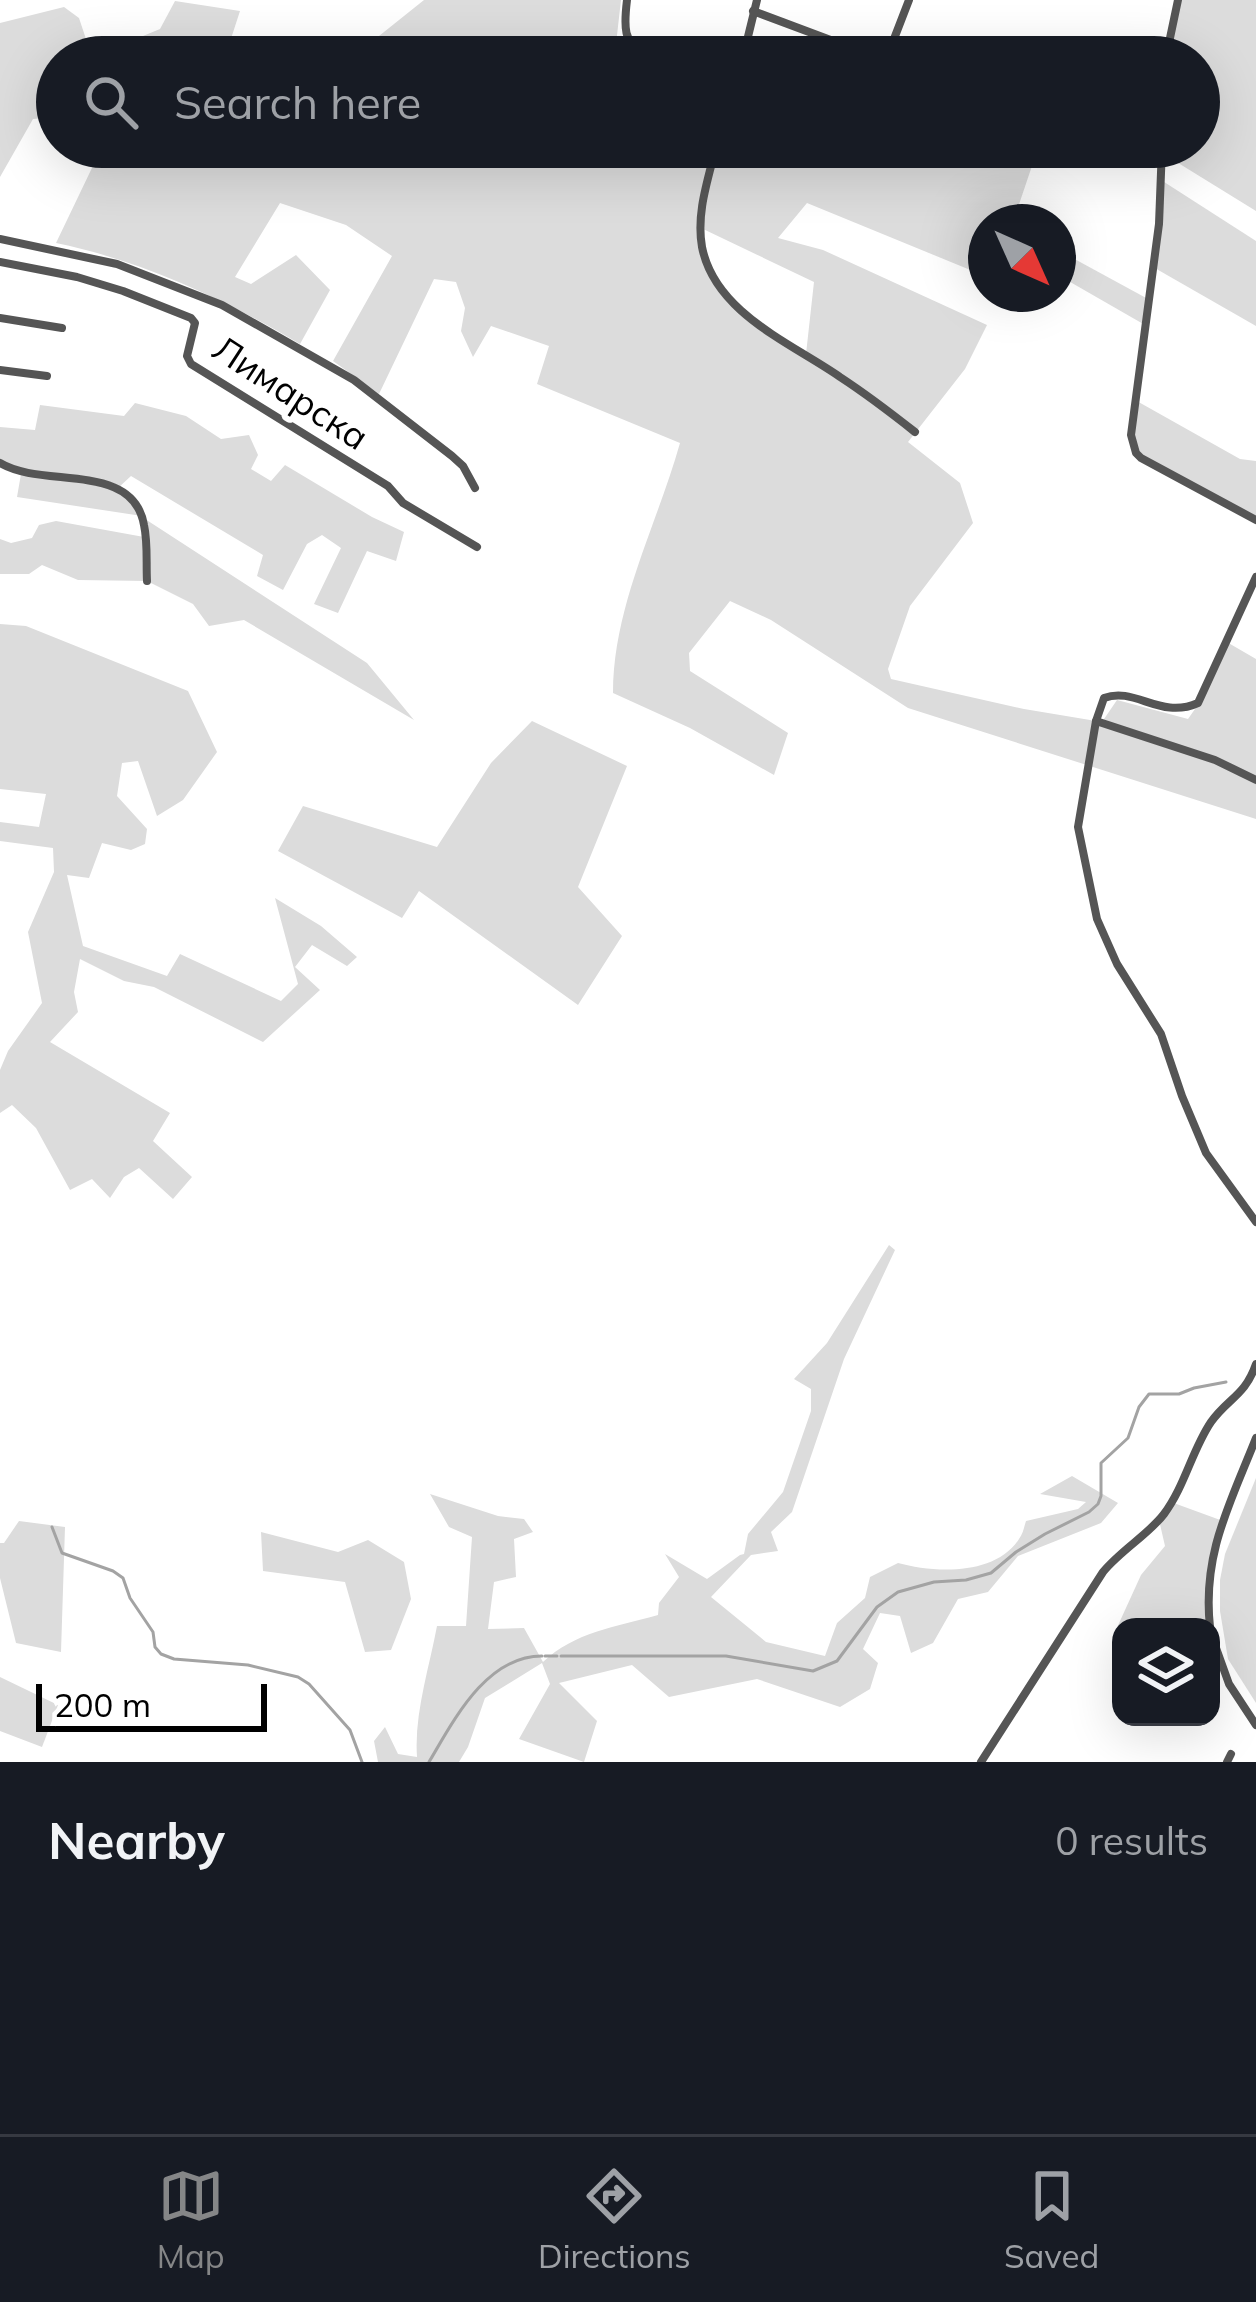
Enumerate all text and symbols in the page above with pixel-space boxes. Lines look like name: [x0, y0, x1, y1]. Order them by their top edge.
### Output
search box: [36, 36, 1220, 168]
icon: search: [78, 69, 144, 135]
text: Search here: [174, 74, 421, 130]
north arrow: [968, 204, 1076, 312]
street label: Лимарска: [205, 325, 377, 459]
map controls: [1112, 1618, 1220, 1726]
button: layers: [1112, 1618, 1220, 1726]
scale bar: [36, 1678, 267, 1731]
text: 200 m: [54, 1684, 151, 1725]
text: Nearby: [48, 1808, 225, 1872]
text: 0 results: [1055, 1816, 1208, 1865]
tab: Map: [157, 2163, 225, 2276]
tab: Directions: [538, 2163, 691, 2276]
tab: Saved: [1004, 2163, 1099, 2276]

